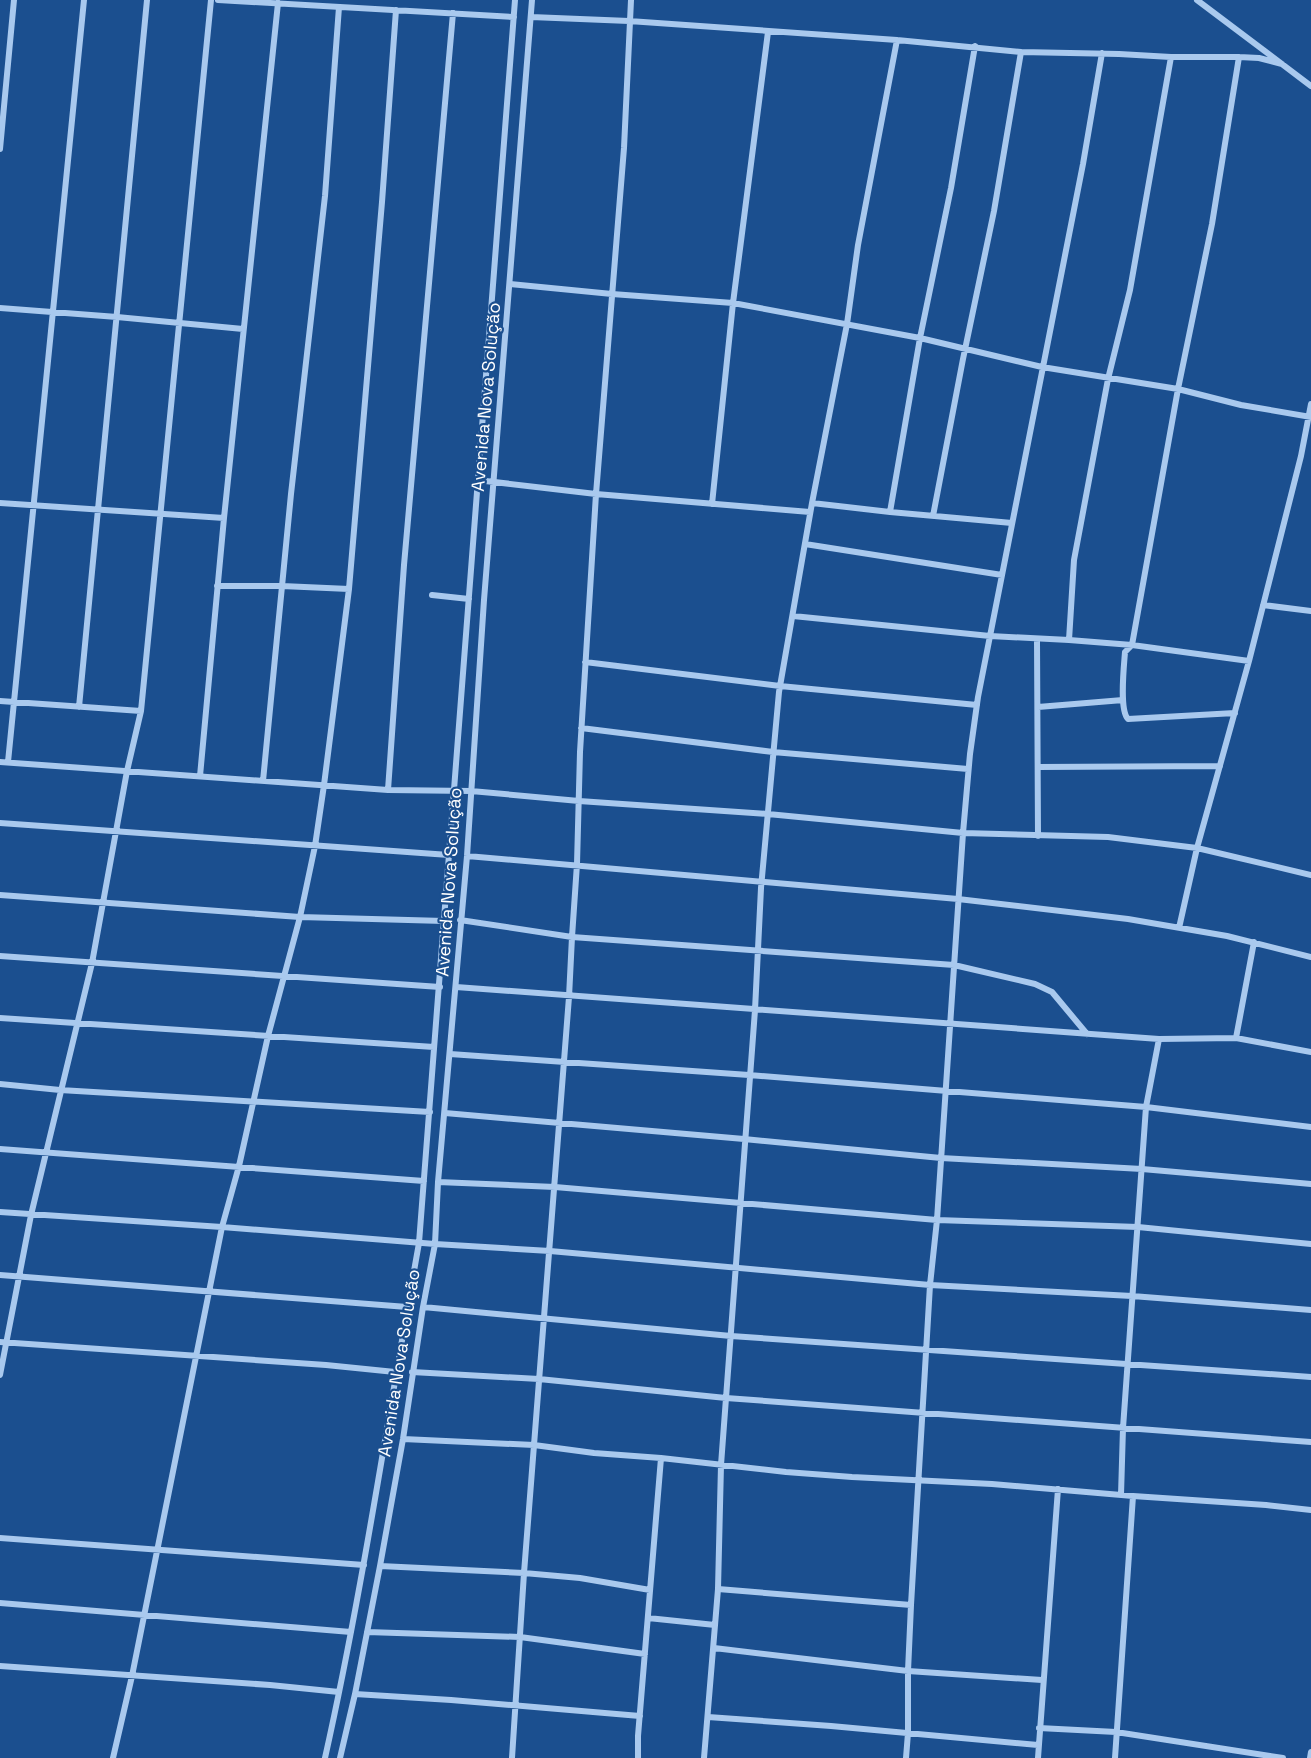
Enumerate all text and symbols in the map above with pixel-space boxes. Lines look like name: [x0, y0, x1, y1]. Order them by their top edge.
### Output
street label: Avenida Nova Solução: [466, 301, 505, 492]
street label: Avenida Nova Solução: [430, 787, 467, 977]
street label: Avenida Nova Solução: [372, 1267, 425, 1458]

